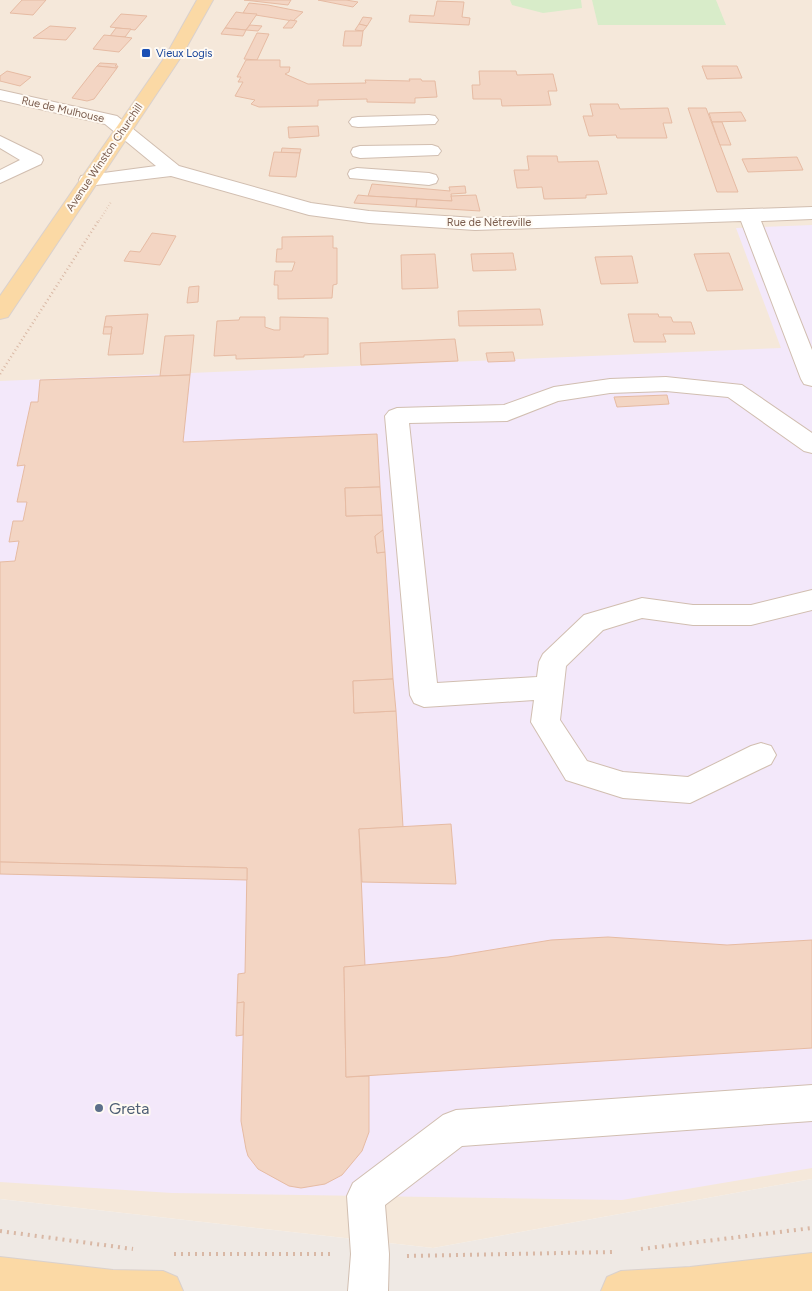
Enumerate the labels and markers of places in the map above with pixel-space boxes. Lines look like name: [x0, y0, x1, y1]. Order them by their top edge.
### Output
marker: Vieux Logis: [140, 47, 152, 59]
place label: Vieux Logis: [156, 47, 213, 60]
place label: Greta: [109, 1099, 149, 1118]
marker: Greta: [93, 1102, 105, 1114]

